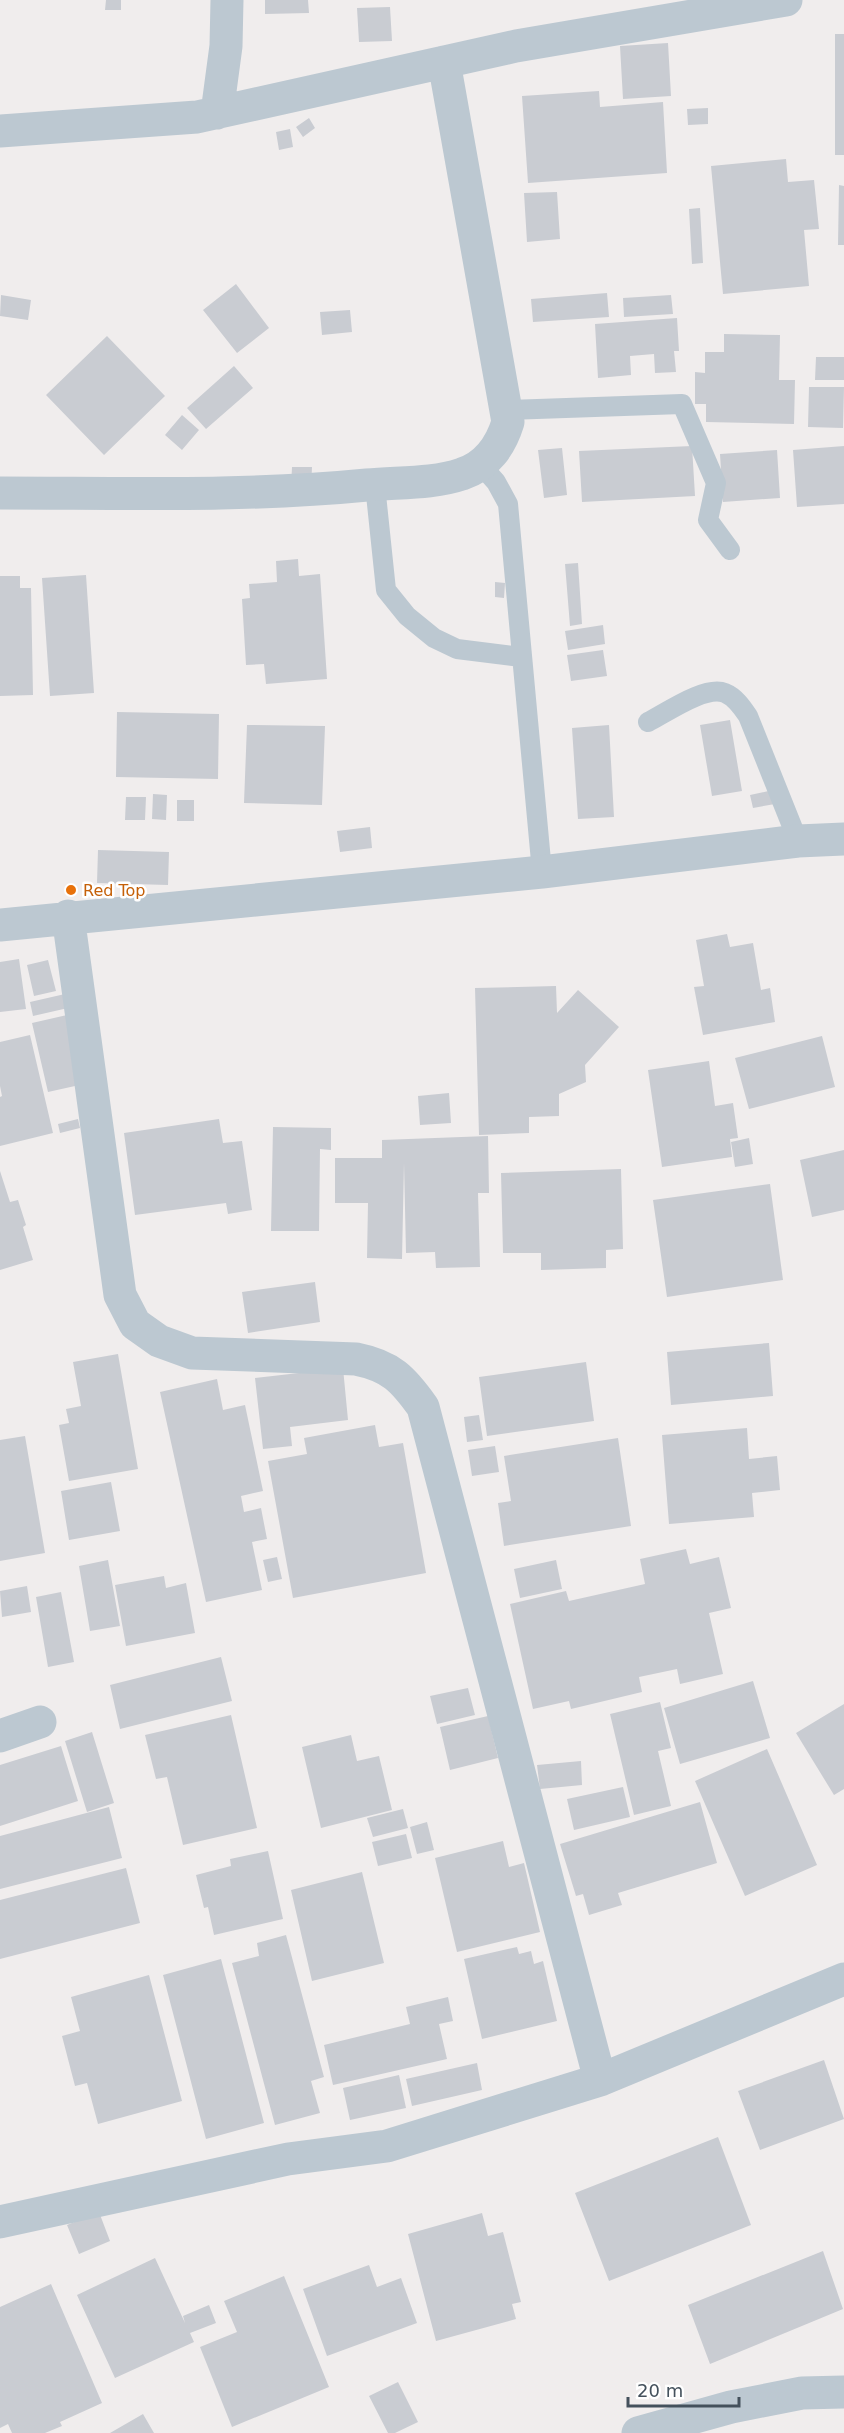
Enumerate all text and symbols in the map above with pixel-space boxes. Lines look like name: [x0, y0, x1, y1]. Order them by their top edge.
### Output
place label: Red Top: [83, 881, 145, 900]
marker: Red Top: [64, 883, 78, 897]
scale bar: [628, 2370, 739, 2408]
text: 20 m: [637, 2380, 683, 2401]

